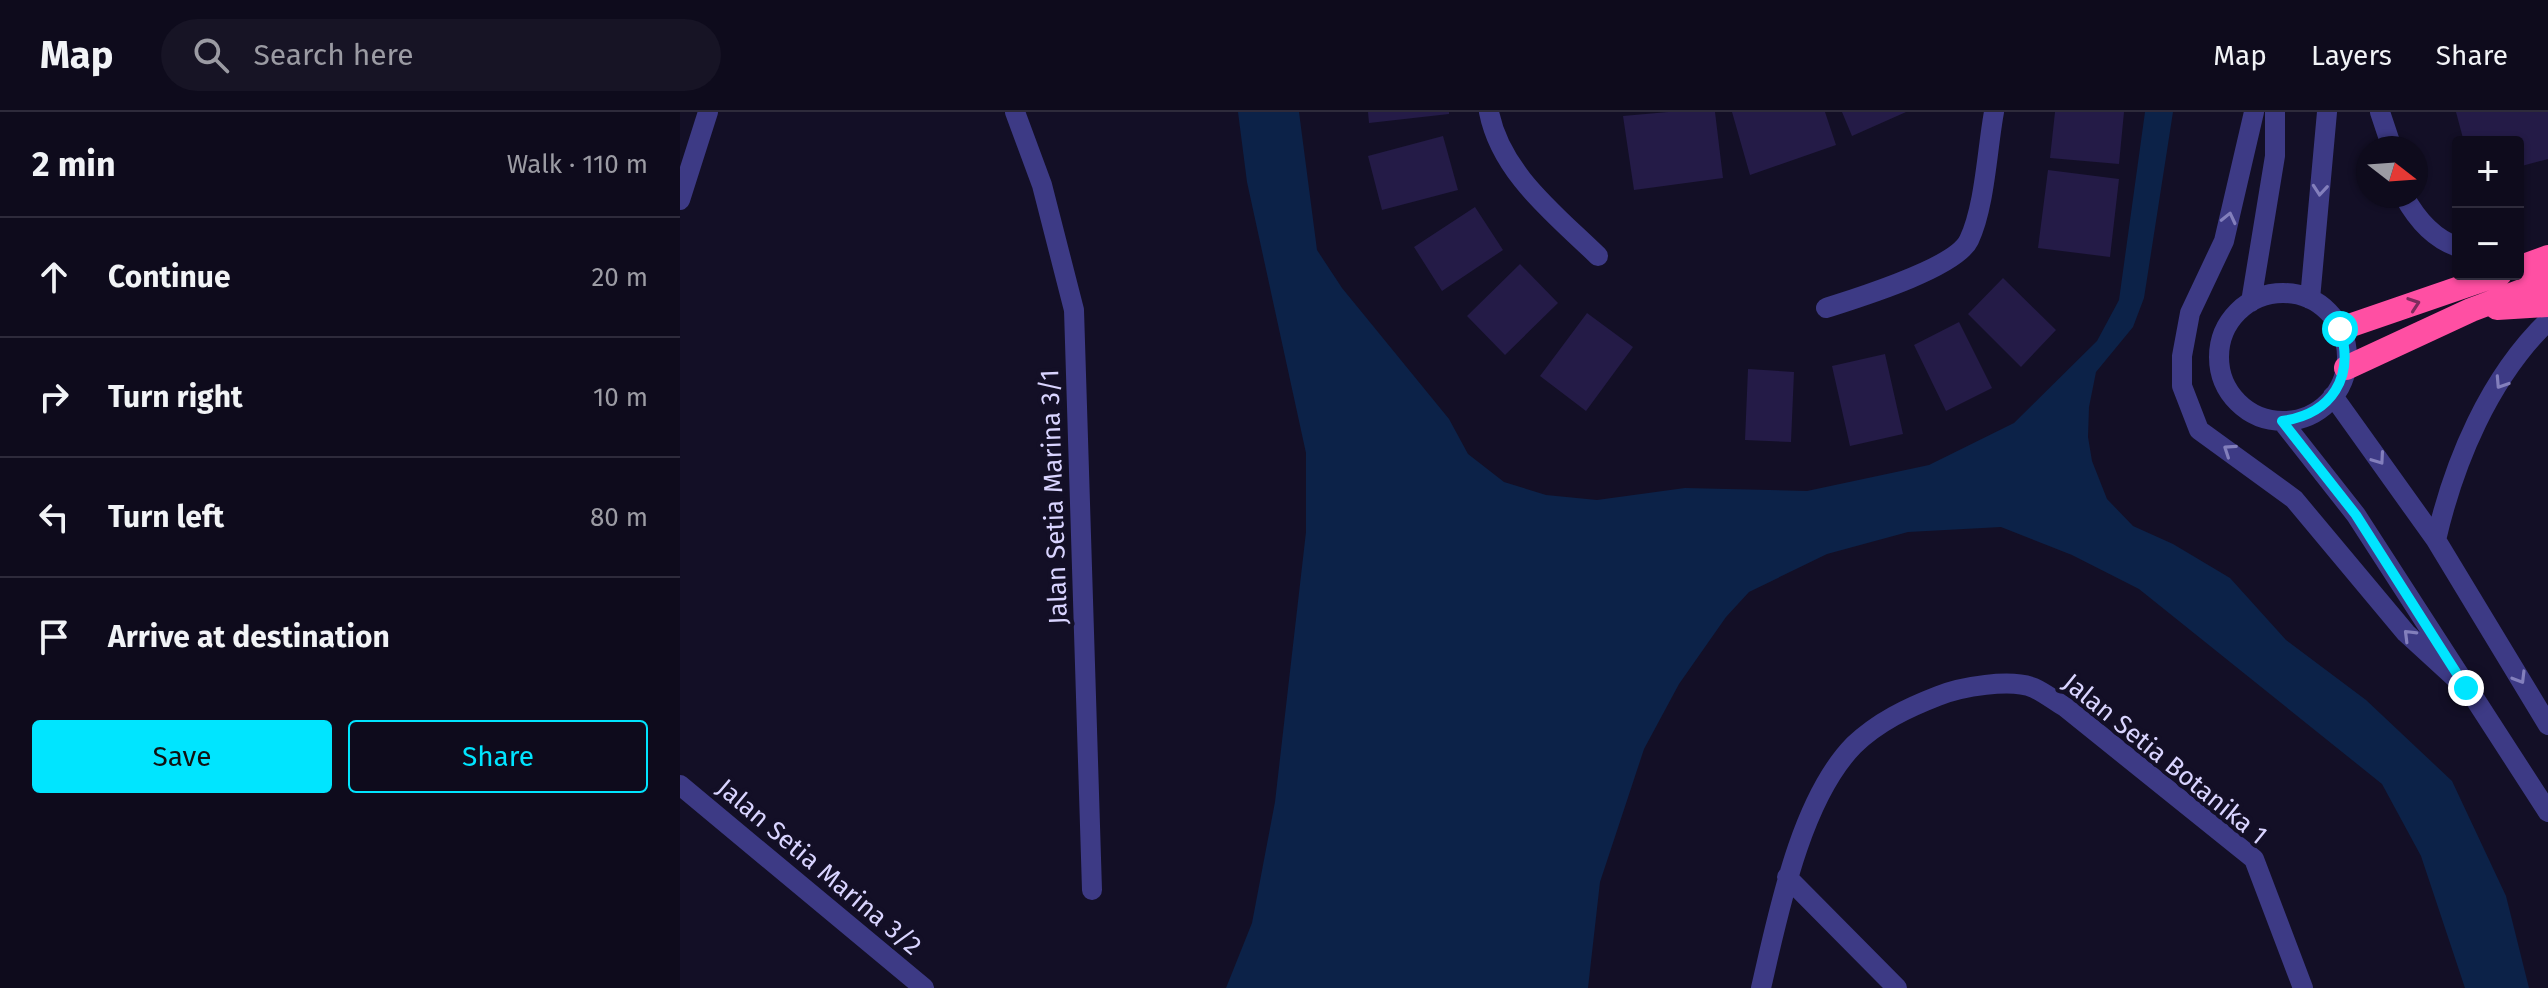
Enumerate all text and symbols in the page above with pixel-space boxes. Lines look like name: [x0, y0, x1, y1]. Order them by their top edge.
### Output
search box: [161, 19, 721, 91]
text: Map: [40, 32, 113, 78]
icon: search: [189, 33, 233, 77]
text: Search here: [253, 37, 414, 73]
text: Map: [2213, 39, 2267, 72]
text: Layers: [2311, 39, 2392, 72]
text: Share: [2436, 39, 2508, 72]
north arrow: [2356, 136, 2428, 208]
map controls: [2452, 136, 2524, 280]
button: +: [2452, 136, 2524, 208]
text: 2 min: [32, 144, 116, 185]
text: Walk · 110 m: [507, 149, 648, 180]
one-way arrow: [2312, 184, 2329, 197]
button: −: [2452, 208, 2524, 280]
one-way arrow: [2220, 212, 2237, 225]
icon: ahead: [32, 255, 76, 299]
text: Continue: [108, 259, 231, 295]
text: 20 m: [591, 262, 648, 293]
one-way arrow: [2406, 297, 2420, 313]
route start: [2322, 311, 2358, 347]
street label: Jalan Setia Marina 3/1: [1034, 369, 1074, 625]
one-way arrow: [2495, 374, 2510, 388]
icon: right: [32, 375, 76, 419]
text: Turn right: [108, 379, 243, 415]
text: 10 m: [593, 382, 648, 413]
one-way arrow: [2223, 445, 2237, 460]
one-way arrow: [2369, 451, 2383, 465]
icon: left: [32, 495, 76, 539]
text: Turn left: [108, 499, 224, 535]
text: 80 m: [590, 502, 648, 533]
icon: arrive: [32, 615, 76, 659]
text: Arrive at destination: [108, 619, 390, 655]
one-way arrow: [2404, 630, 2418, 644]
street label: Jalan Setia Botanika 1: [2057, 667, 2273, 851]
one-way arrow: [2510, 669, 2526, 684]
route end: [2448, 670, 2484, 706]
button: Save: [32, 720, 332, 793]
button: Share: [348, 720, 648, 793]
street label: Jalan Setia Marina 3/2: [710, 772, 928, 962]

